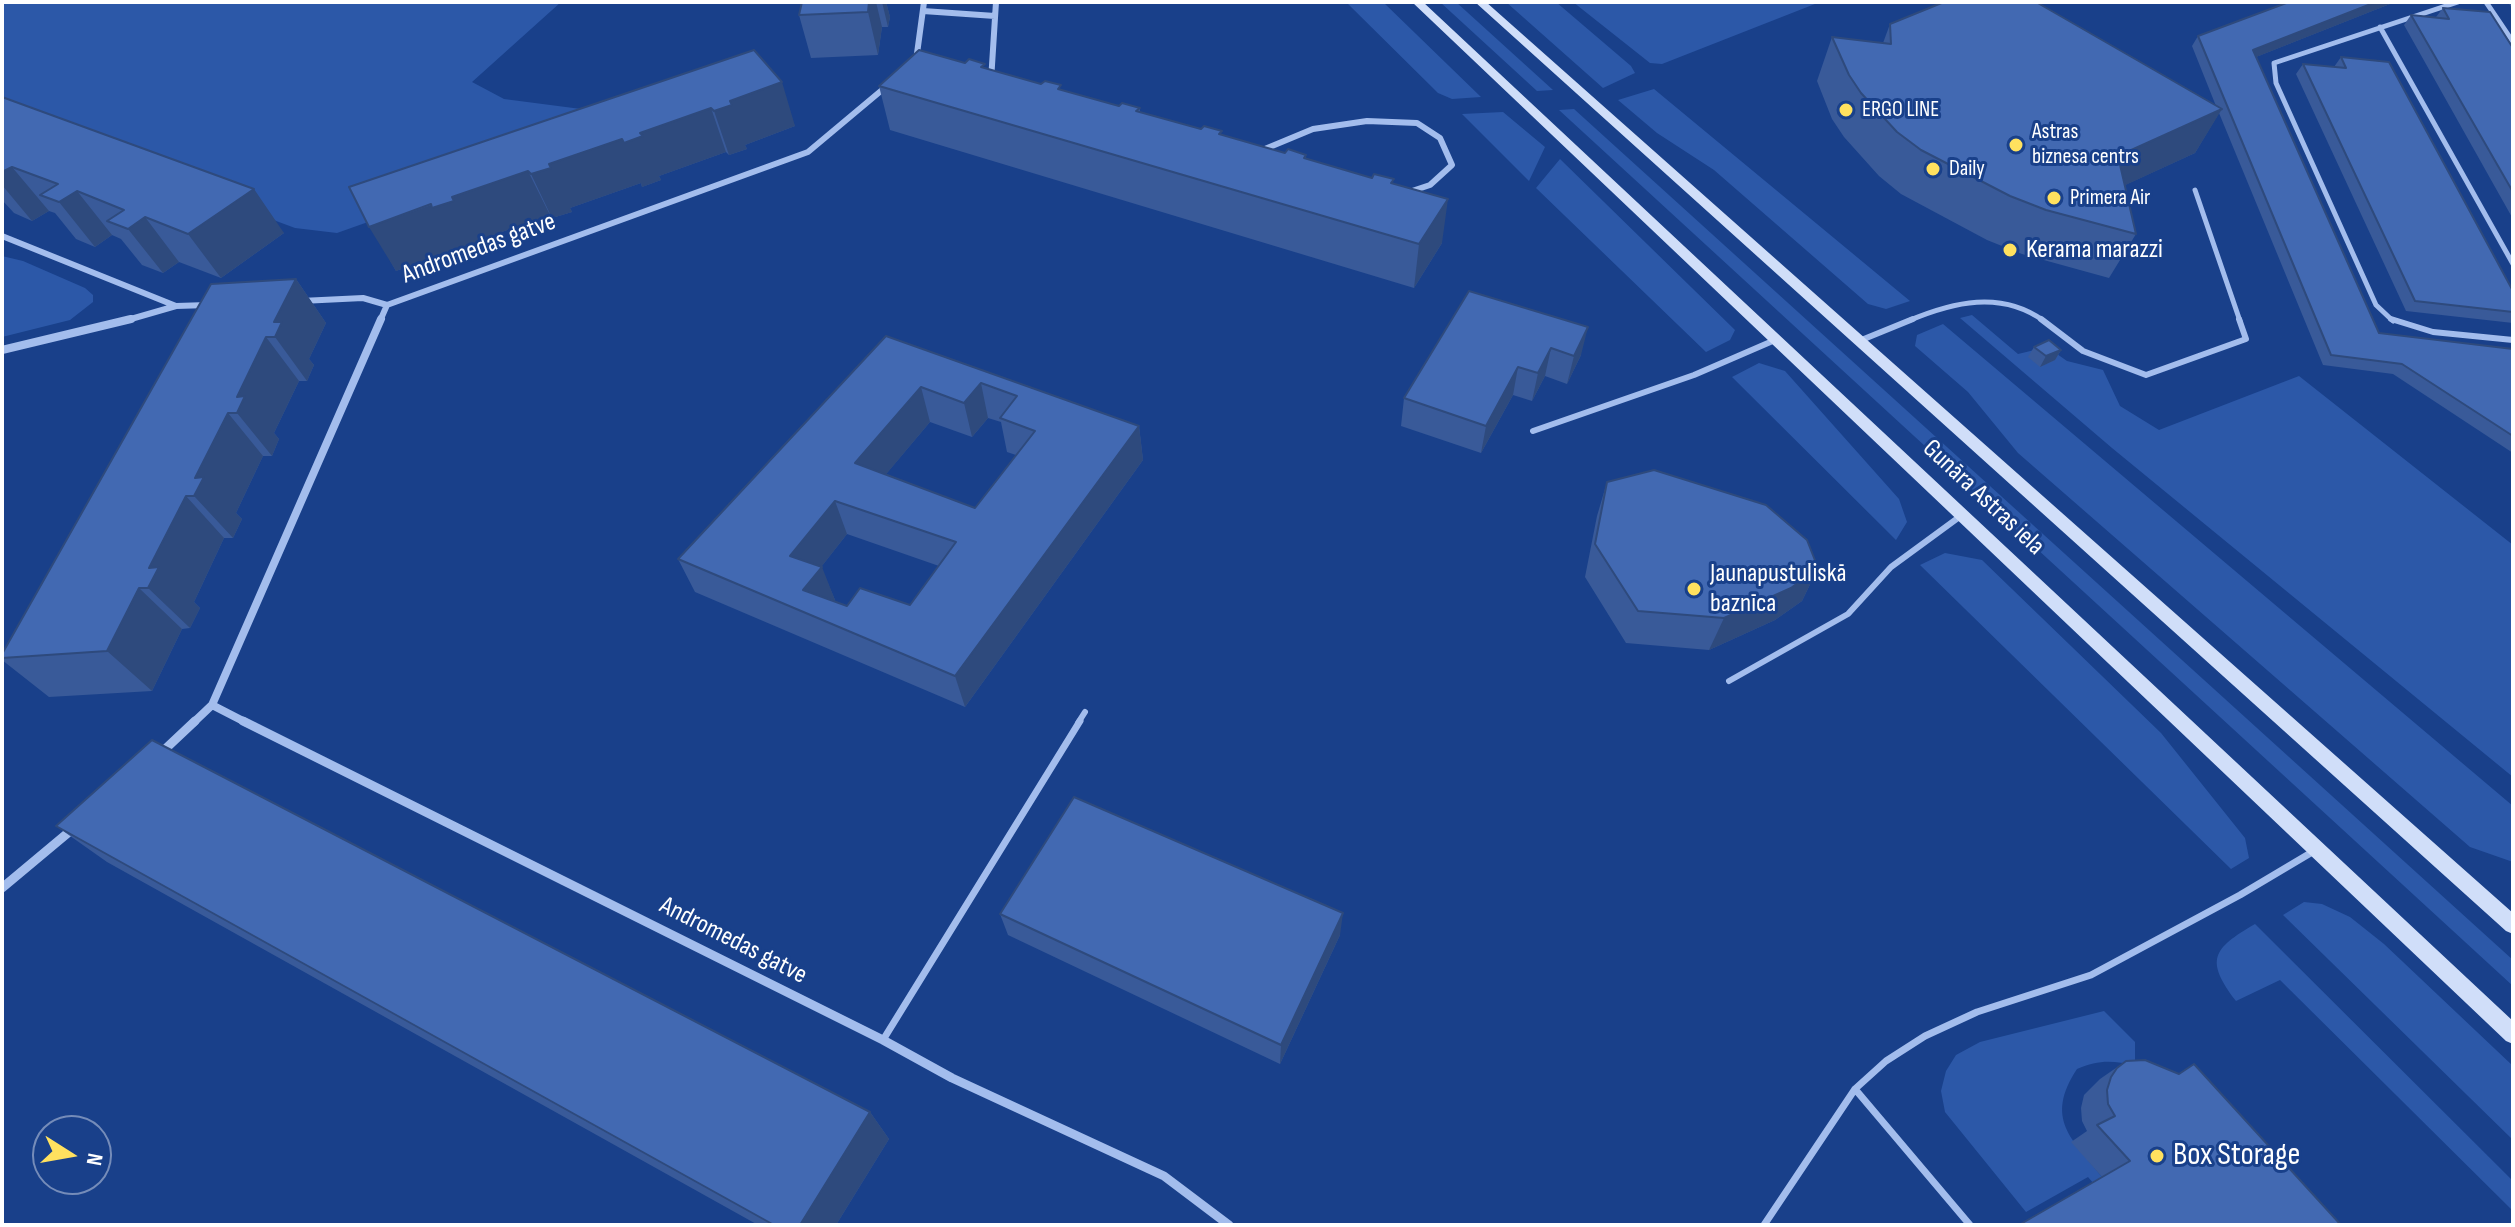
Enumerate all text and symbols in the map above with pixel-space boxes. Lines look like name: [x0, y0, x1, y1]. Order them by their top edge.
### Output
place label: ERGO LINE: [1862, 97, 1939, 123]
marker: ERGO LINE: [1837, 101, 1855, 119]
place label: Astras biznesa centrs: [2032, 119, 2139, 170]
marker: Astras biznesa centrs: [2007, 136, 2025, 154]
place label: Daily: [1949, 156, 1985, 182]
marker: Daily: [1924, 160, 1942, 178]
place label: Primera Air: [2070, 185, 2150, 211]
marker: Primera Air: [2045, 189, 2063, 207]
street label: Andromedas gatve: [398, 207, 560, 291]
place label: Kerama marazzi: [2026, 234, 2163, 266]
marker: Kerama marazzi: [2001, 241, 2019, 259]
street label: Gunāra Astras iela: [1916, 434, 2050, 562]
place label: Jaunapustuliskā baznīca: [1710, 558, 1847, 620]
marker: Jaunapustuliskā baznīca: [1685, 580, 1703, 598]
street label: Andromedas gatve: [654, 891, 812, 991]
north arrow: [32, 1115, 112, 1195]
place label: Box Storage: [2173, 1137, 2300, 1175]
marker: Box Storage: [2148, 1147, 2166, 1165]
text: N: [80, 1151, 108, 1168]

